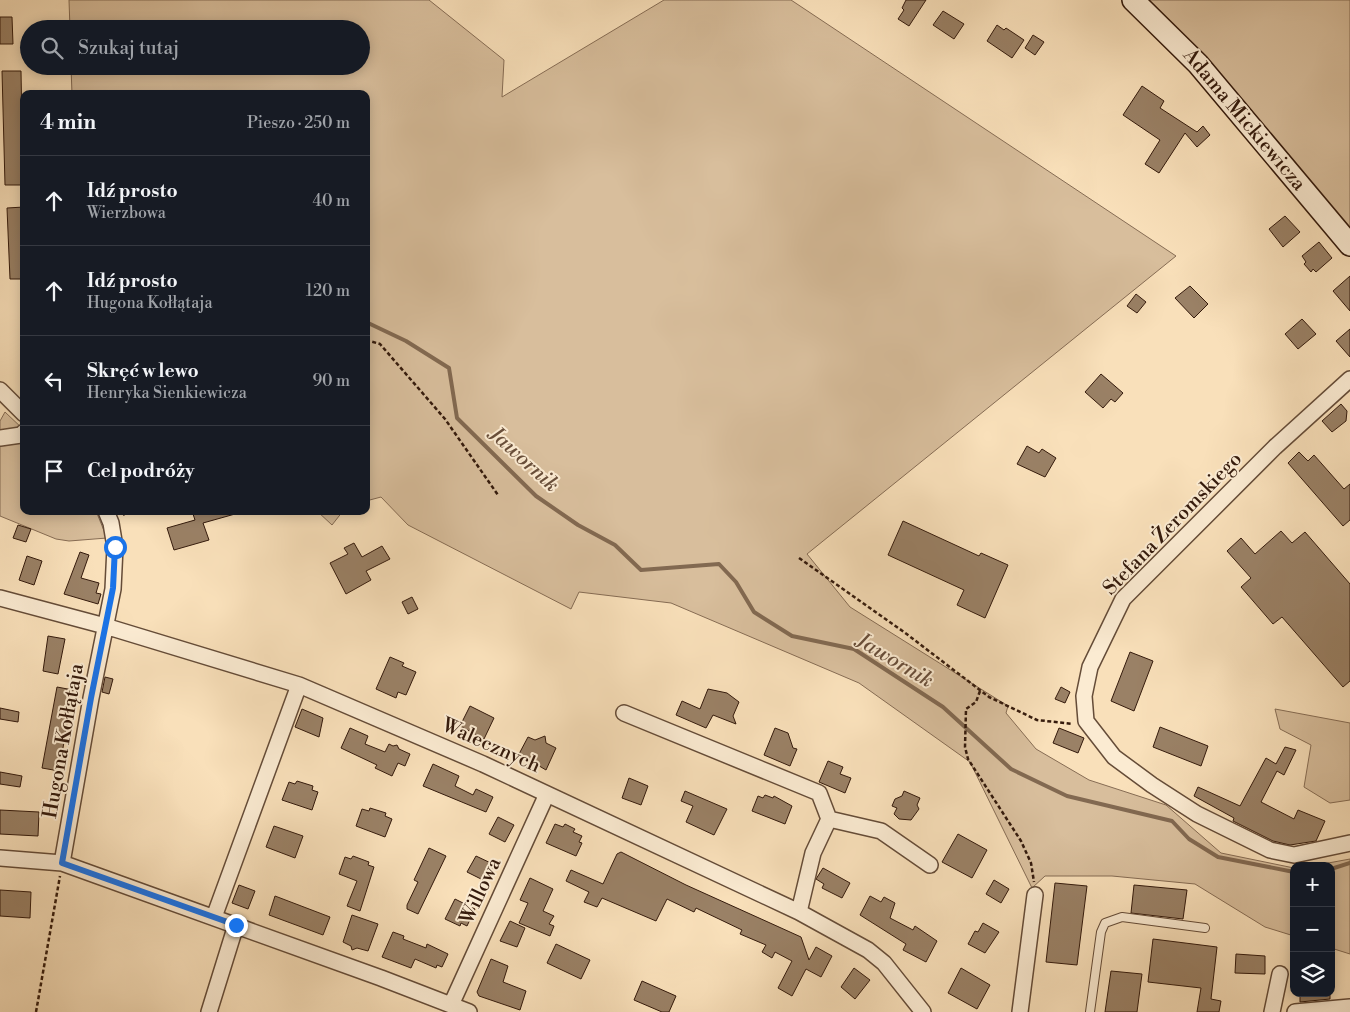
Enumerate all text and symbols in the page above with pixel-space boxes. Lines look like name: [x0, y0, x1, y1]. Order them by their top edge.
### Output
search box: [20, 20, 370, 75]
icon: search: [38, 34, 66, 62]
text: Szukaj tutaj: [78, 36, 179, 60]
street label: Adama Mickiewicza: [1176, 43, 1311, 197]
text: 4 min: [40, 110, 96, 136]
text: Pieszo · 250 m: [247, 113, 350, 133]
text: Idź prosto: [87, 179, 178, 203]
icon: ahead: [40, 187, 68, 215]
text: 40 m: [313, 191, 350, 211]
text: Wierzbowa: [87, 203, 166, 223]
text: Idź prosto: [87, 269, 178, 293]
icon: ahead: [40, 277, 68, 305]
text: 120 m: [306, 281, 350, 301]
text: Hugona Kołłątaja: [87, 293, 213, 313]
text: Skręć w lewo: [87, 359, 199, 383]
icon: left: [40, 367, 68, 395]
text: 90 m: [312, 371, 350, 391]
text: Henryka Sienkiewicza: [87, 383, 247, 403]
water label: Jawornik: [482, 421, 564, 498]
street label: Stefana Żeromskiego: [1097, 446, 1248, 601]
icon: arrive: [40, 457, 68, 485]
text: Cel podróży: [87, 459, 194, 483]
route start: [104, 536, 127, 559]
water label: Jawornik: [850, 627, 938, 694]
street label: Hugona Kołłątaja: [38, 661, 90, 820]
street label: Walecznych: [437, 713, 544, 779]
street label: Willowa: [454, 853, 508, 929]
map controls: [1290, 862, 1335, 997]
button: +: [1290, 862, 1335, 907]
button: −: [1290, 907, 1335, 952]
route end: [225, 914, 248, 937]
button: layers: [1290, 952, 1335, 997]

